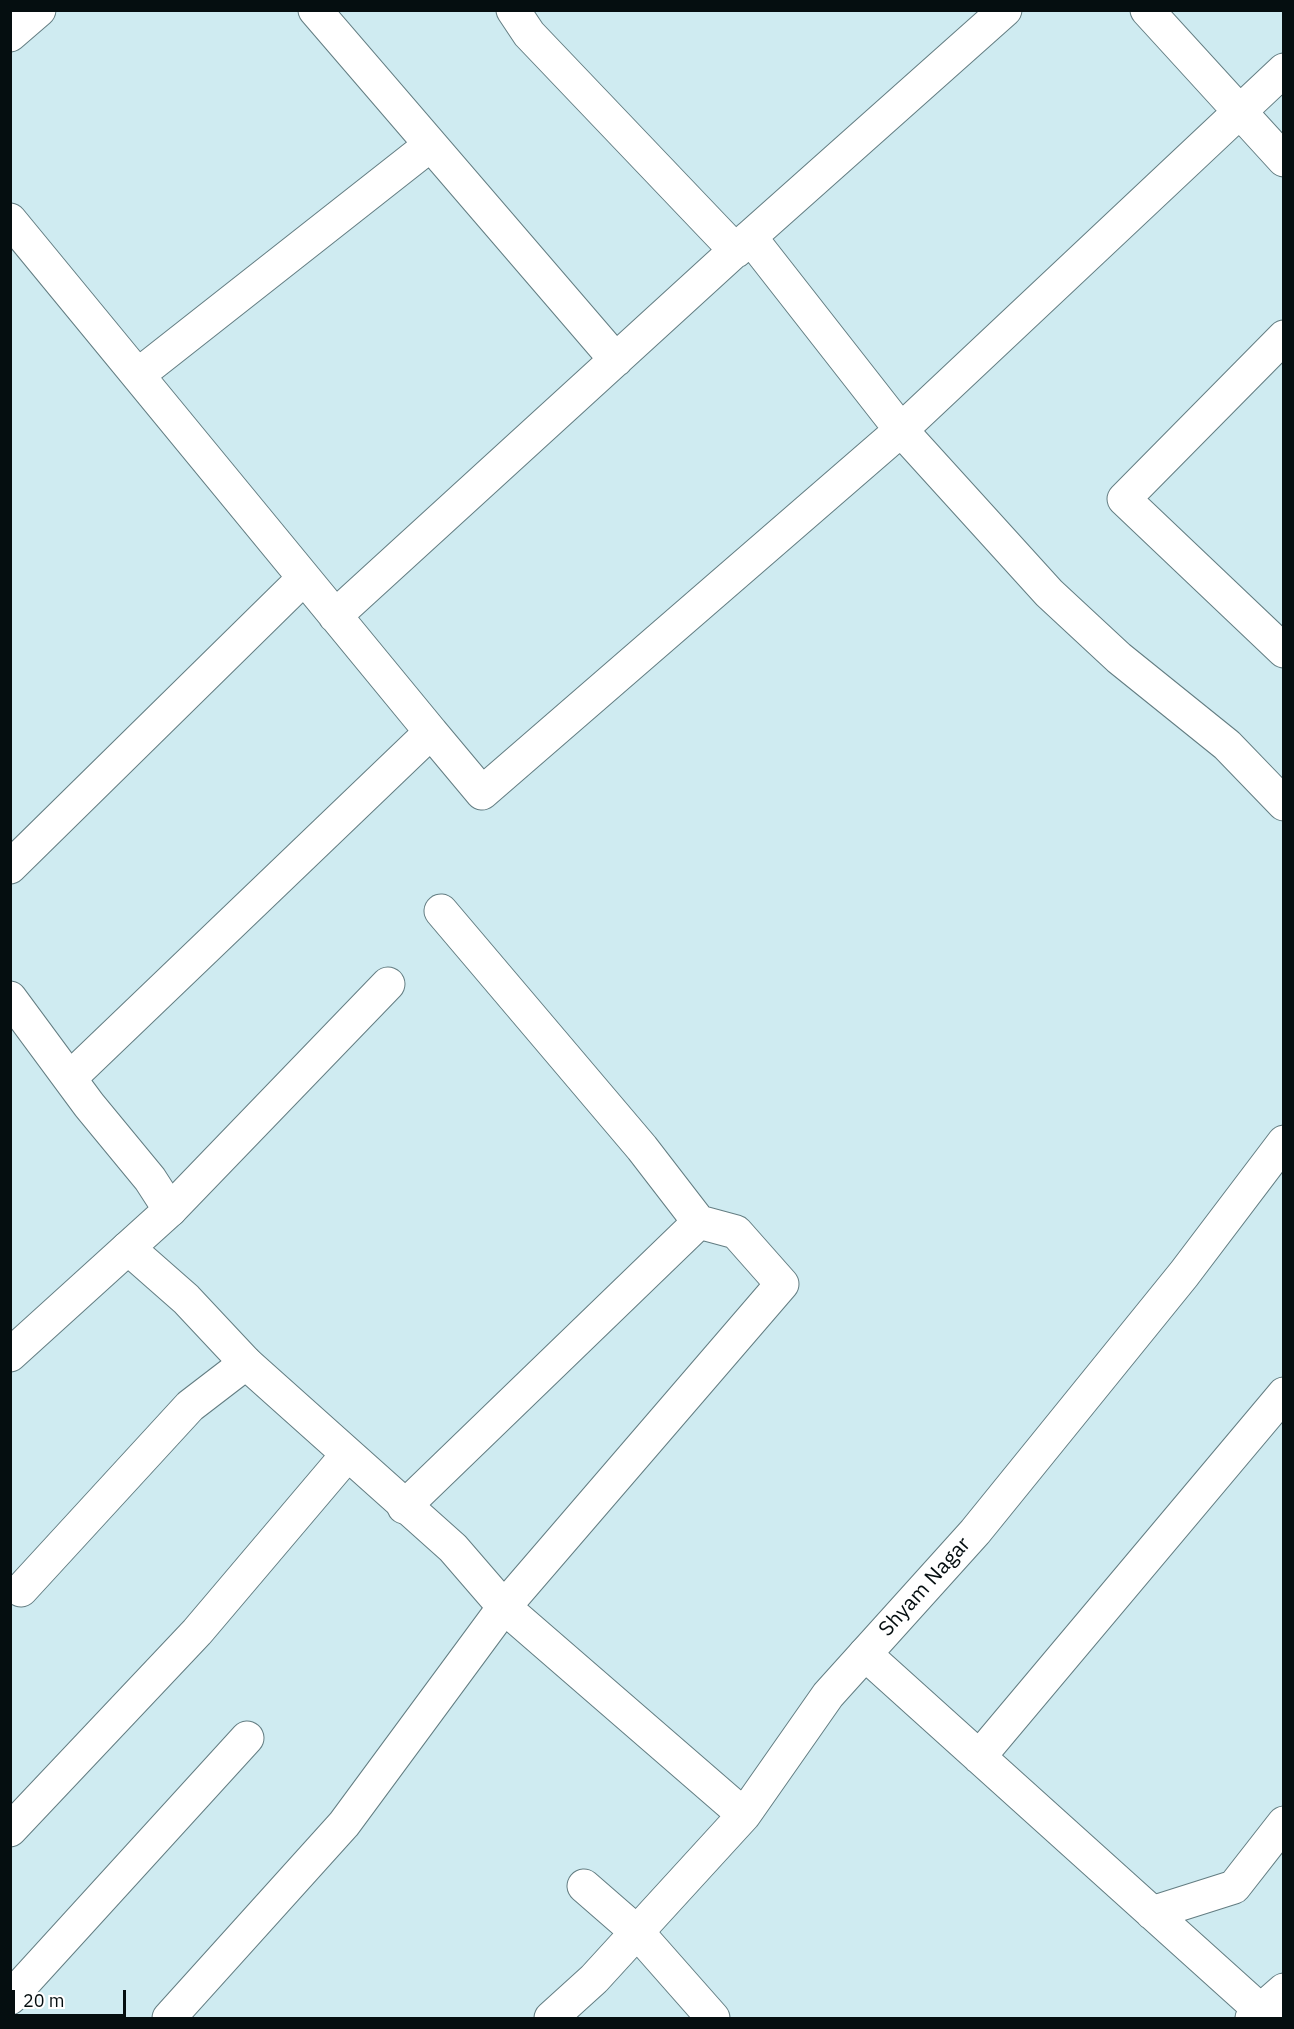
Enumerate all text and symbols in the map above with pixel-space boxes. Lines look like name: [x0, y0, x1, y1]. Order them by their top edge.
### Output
street label: Shyam Nagar: [874, 1532, 976, 1642]
scale bar: [15, 1978, 129, 2016]
text: 20 m: [23, 1989, 65, 2012]

